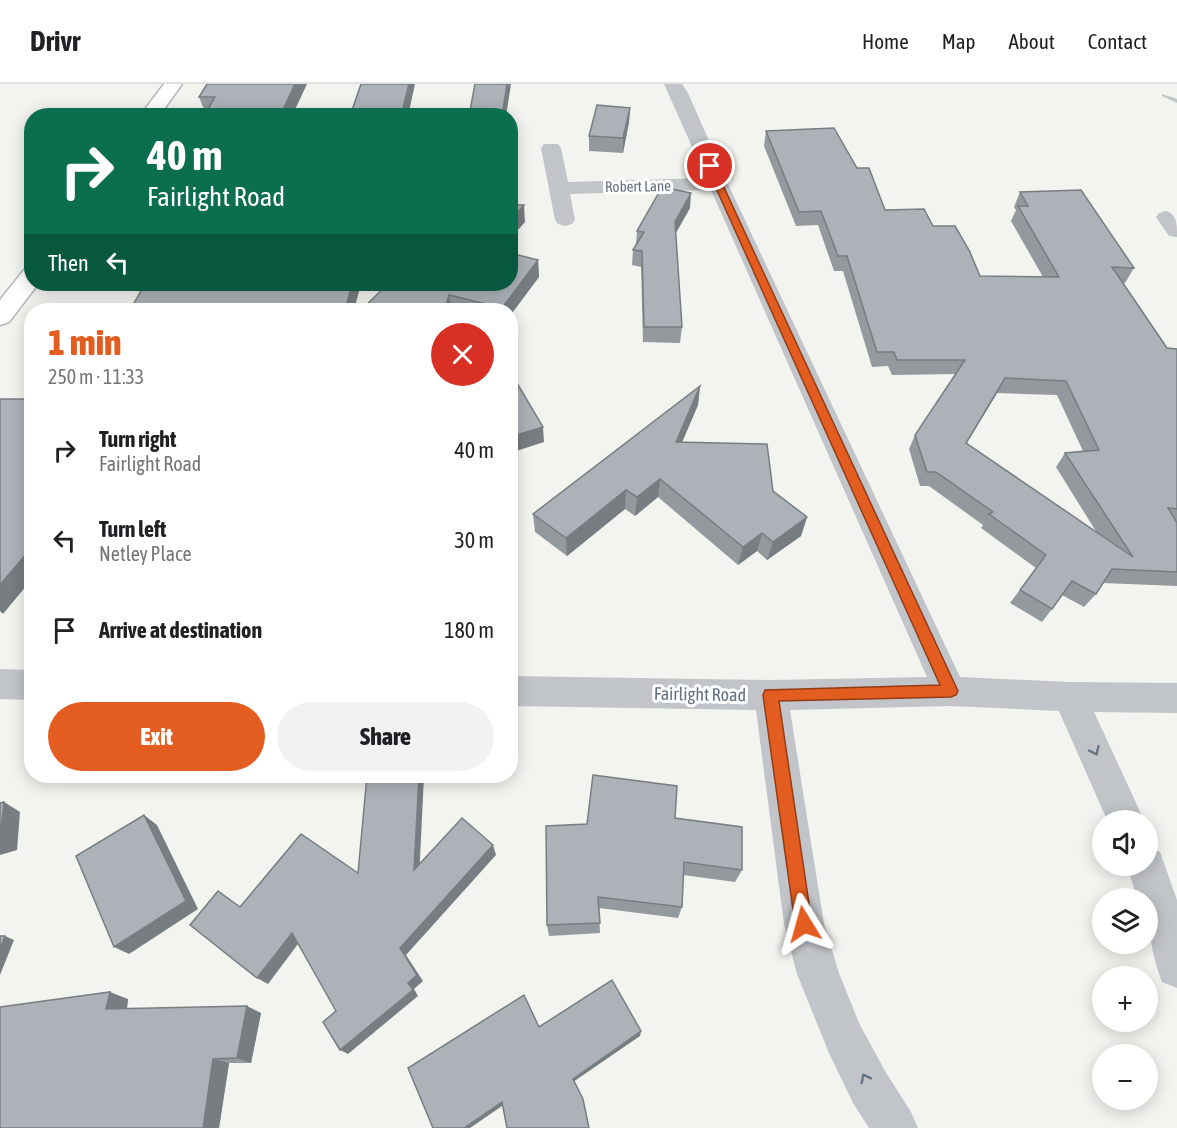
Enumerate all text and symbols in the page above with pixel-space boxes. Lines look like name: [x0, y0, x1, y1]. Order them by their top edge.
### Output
text: Drivr: [30, 25, 80, 57]
text: Home: [862, 29, 909, 53]
text: Map: [942, 29, 976, 53]
text: About: [1009, 29, 1055, 53]
text: Contact: [1088, 29, 1147, 53]
text: 40 m: [147, 131, 222, 179]
icon: right: [48, 132, 126, 210]
pin: [684, 140, 735, 191]
icon: arrive: [693, 149, 726, 182]
street label: Robert Lane: [605, 177, 671, 195]
text: Fairlight Road: [147, 181, 285, 212]
icon: left: [101, 246, 134, 279]
text: Then: [48, 250, 89, 276]
text: 1 min: [48, 321, 122, 363]
button: close: [431, 323, 494, 386]
text: 250 m · 11:33: [48, 365, 144, 388]
text: Turn right: [99, 426, 176, 452]
icon: right: [48, 434, 81, 467]
text: 40 m: [454, 437, 494, 463]
text: Fairlight Road: [99, 452, 201, 475]
text: Turn left: [99, 516, 166, 542]
icon: left: [48, 524, 81, 557]
text: 30 m: [454, 527, 494, 553]
text: Netley Place: [99, 542, 191, 565]
icon: arrive: [48, 614, 81, 647]
text: Arrive at destination: [99, 617, 262, 643]
text: 180 m: [444, 617, 494, 643]
street label: Fairlight Road: [654, 683, 746, 705]
button: Exit: [48, 702, 265, 771]
button: Share: [277, 702, 494, 771]
one-way arrow: [1087, 744, 1099, 755]
map controls: [1092, 810, 1158, 1110]
button: sound: [1092, 810, 1158, 876]
button: layers: [1092, 888, 1158, 954]
position arrow: [772, 892, 836, 956]
button: +: [1092, 966, 1158, 1032]
button: −: [1092, 1044, 1158, 1110]
one-way arrow: [861, 1074, 872, 1084]

